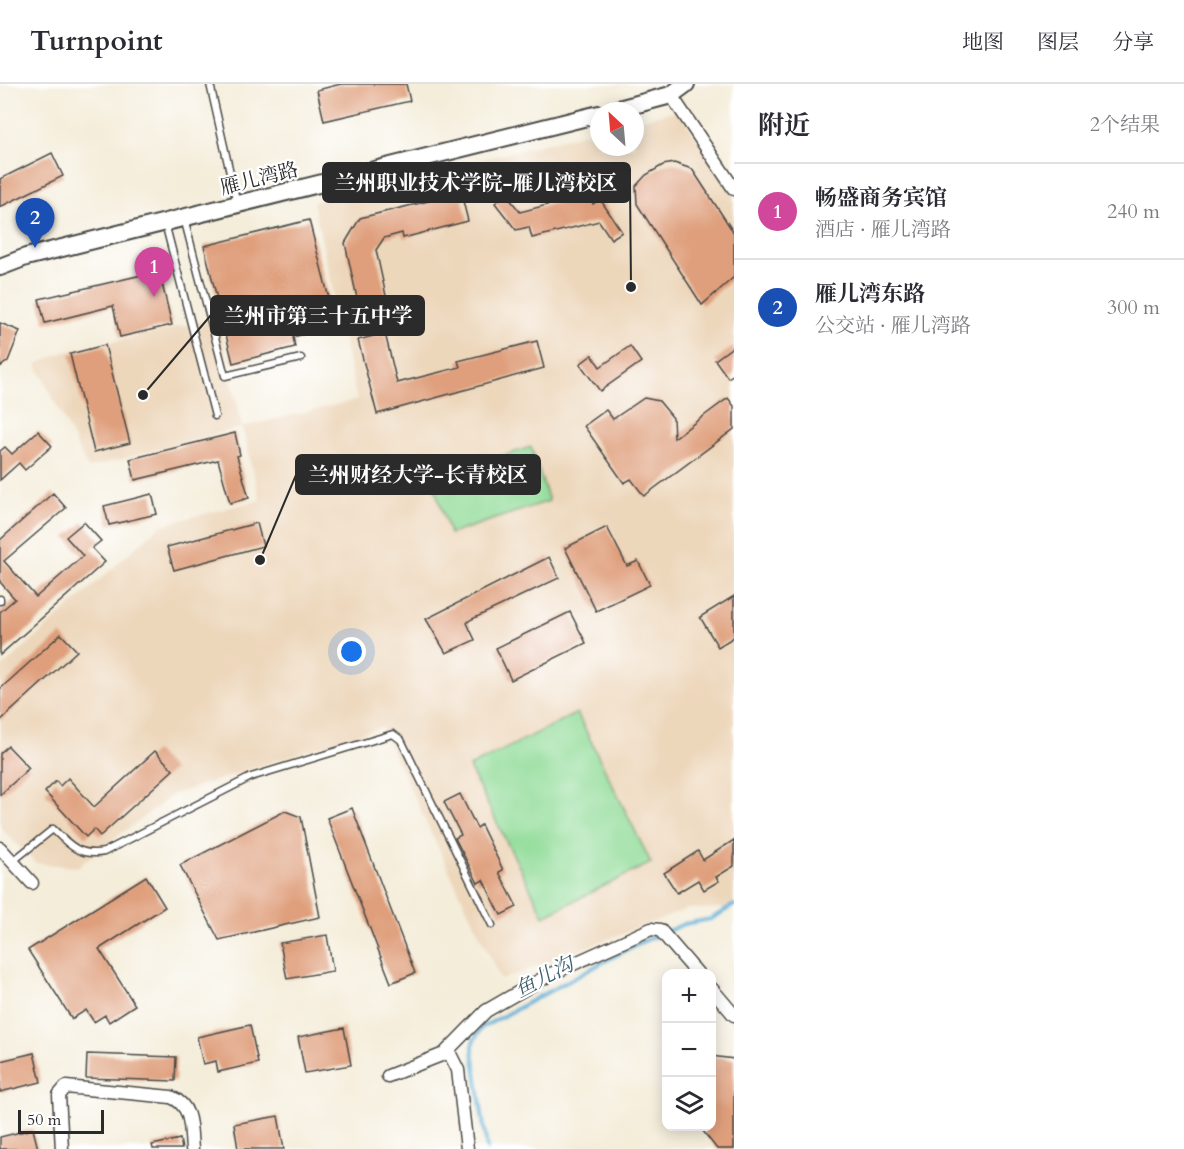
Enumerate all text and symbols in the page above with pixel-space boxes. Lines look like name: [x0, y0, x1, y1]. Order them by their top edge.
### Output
text: Turnpoint: [30, 22, 163, 60]
text: 地图: [962, 28, 1004, 57]
text: 图层: [1037, 28, 1079, 57]
text: 分享: [1112, 28, 1154, 57]
north arrow: [590, 102, 644, 156]
text: 附近: [758, 108, 810, 143]
text: 2个结果: [1090, 111, 1160, 138]
street label: 雁儿湾路: [217, 156, 301, 201]
callout: 兰州职业技术学院-雁儿湾校区: [323, 163, 630, 202]
text: 兰州职业技术学院-雁儿湾校区: [335, 169, 617, 198]
text: 畅盛商务宾馆: [815, 183, 947, 213]
pin: 2: [15, 198, 54, 248]
text: 1: [772, 198, 783, 225]
text: 240 m: [1107, 198, 1160, 225]
text: 酒店 · 雁儿湾路: [815, 216, 951, 243]
pin: 1: [134, 248, 174, 297]
text: 雁儿湾东路: [815, 279, 925, 309]
text: 2: [772, 294, 783, 321]
text: 300 m: [1107, 294, 1160, 321]
callout: 兰州市第三十五中学: [211, 296, 424, 335]
text: 兰州市第三十五中学: [224, 302, 413, 331]
text: 公交站 · 雁儿湾路: [815, 312, 971, 339]
callout: 兰州财经大学-长青校区: [296, 455, 540, 494]
text: 兰州财经大学-长青校区: [308, 461, 528, 490]
your location: [337, 637, 366, 666]
water label: 鱼儿沟: [510, 948, 582, 1005]
map controls: [662, 969, 716, 1131]
button: +: [662, 969, 716, 1023]
button: −: [662, 1023, 716, 1077]
button: layers: [662, 1077, 716, 1131]
scale bar: [18, 1107, 104, 1134]
text: 50 m: [27, 1109, 61, 1131]

